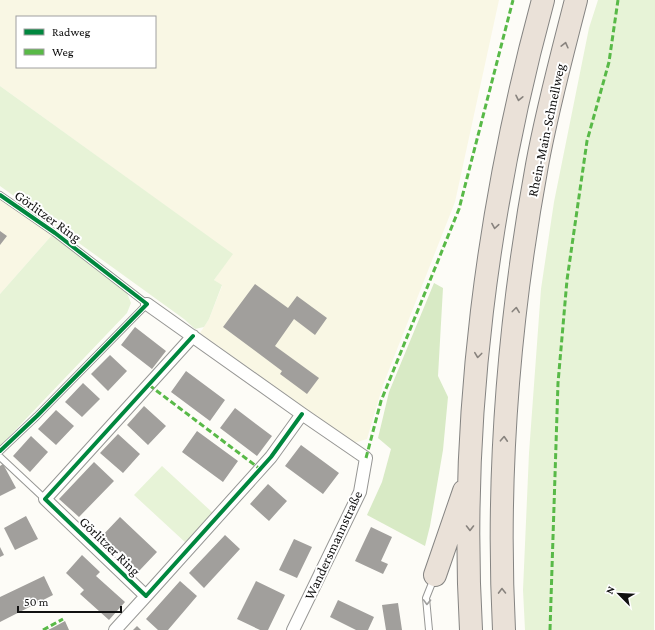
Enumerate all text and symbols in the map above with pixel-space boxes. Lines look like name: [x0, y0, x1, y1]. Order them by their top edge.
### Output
legend: [16, 16, 156, 68]
text: Radweg: [52, 25, 90, 39]
one-way arrow: [560, 41, 568, 48]
text: Weg: [52, 45, 74, 59]
street label: Rhein-Main-Schnellweg: [524, 62, 568, 198]
one-way arrow: [515, 95, 523, 101]
street label: Görlitzer Ring: [12, 187, 84, 246]
one-way arrow: [491, 223, 500, 229]
one-way arrow: [511, 307, 520, 313]
one-way arrow: [474, 351, 483, 358]
one-way arrow: [500, 436, 509, 442]
street label: Wandersmannstraße: [301, 488, 365, 602]
street label: Görlitzer Ring: [76, 513, 144, 579]
one-way arrow: [466, 525, 474, 531]
north arrow: [599, 574, 639, 614]
text: N: [603, 584, 617, 596]
scale bar: [18, 588, 121, 614]
one-way arrow: [498, 588, 506, 594]
text: 50 m: [24, 595, 49, 609]
one-way arrow: [423, 599, 432, 605]

